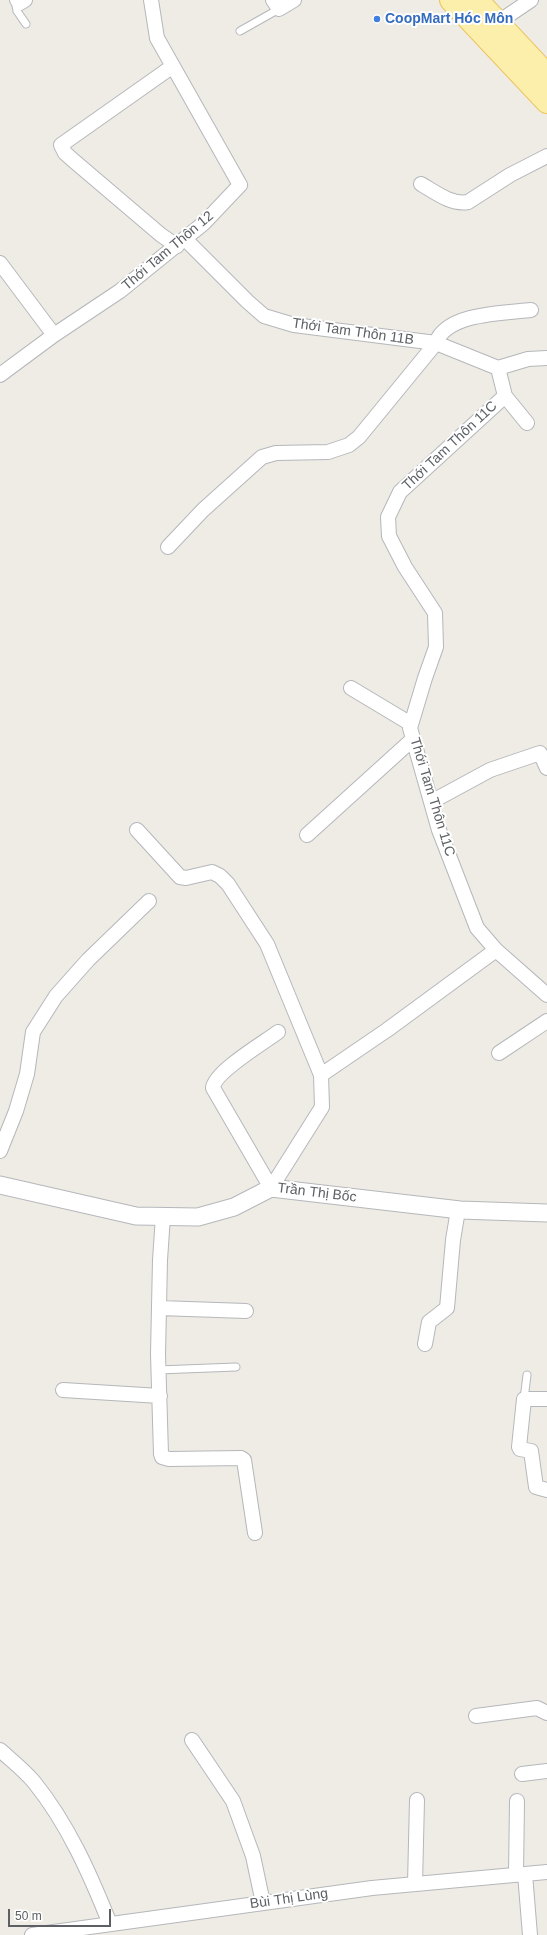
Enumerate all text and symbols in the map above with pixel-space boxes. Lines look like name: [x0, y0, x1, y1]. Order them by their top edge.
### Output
place label: CoopMart Hóc Môn: [385, 11, 513, 27]
marker: CoopMart Hóc Môn: [372, 14, 382, 24]
street label: Thới Tam Thôn 12: [119, 208, 217, 294]
street label: Thới Tam Thôn 11B: [291, 315, 415, 349]
street label: Thới Tam Thôn 11C: [399, 398, 501, 494]
street label: Thới Tam Thôn 11C: [406, 736, 458, 858]
street label: Trần Thị Bốc: [276, 1180, 358, 1206]
street label: Bùi Thị Lùng: [249, 1885, 329, 1913]
scale bar: [10, 1901, 113, 1927]
text: 50 m: [15, 1909, 42, 1923]

